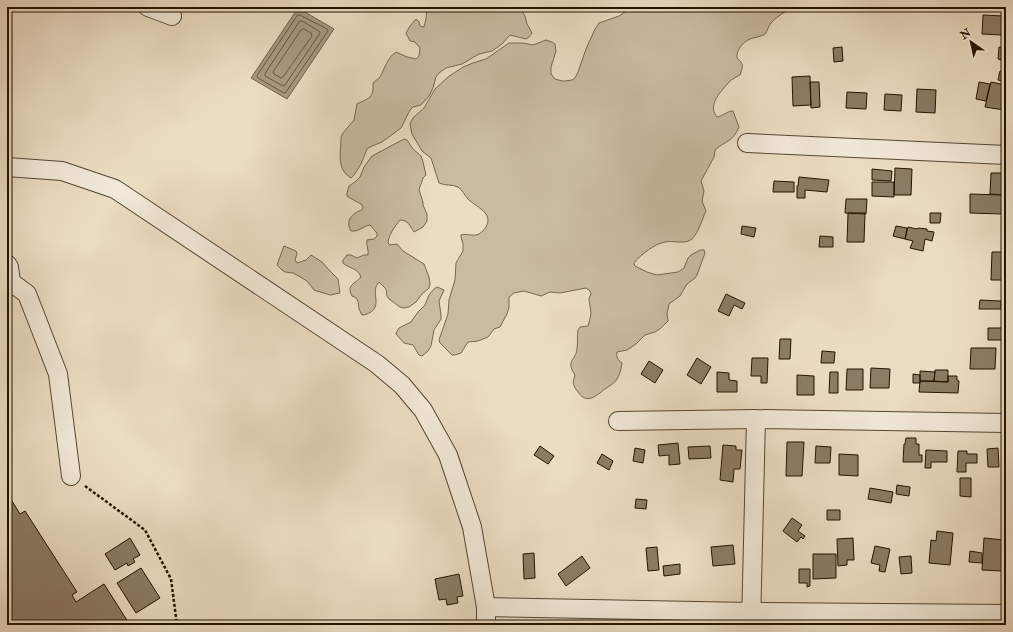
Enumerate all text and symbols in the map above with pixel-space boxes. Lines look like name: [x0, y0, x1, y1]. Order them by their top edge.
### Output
north arrow: [951, 22, 991, 62]
text: N: [957, 25, 974, 43]

